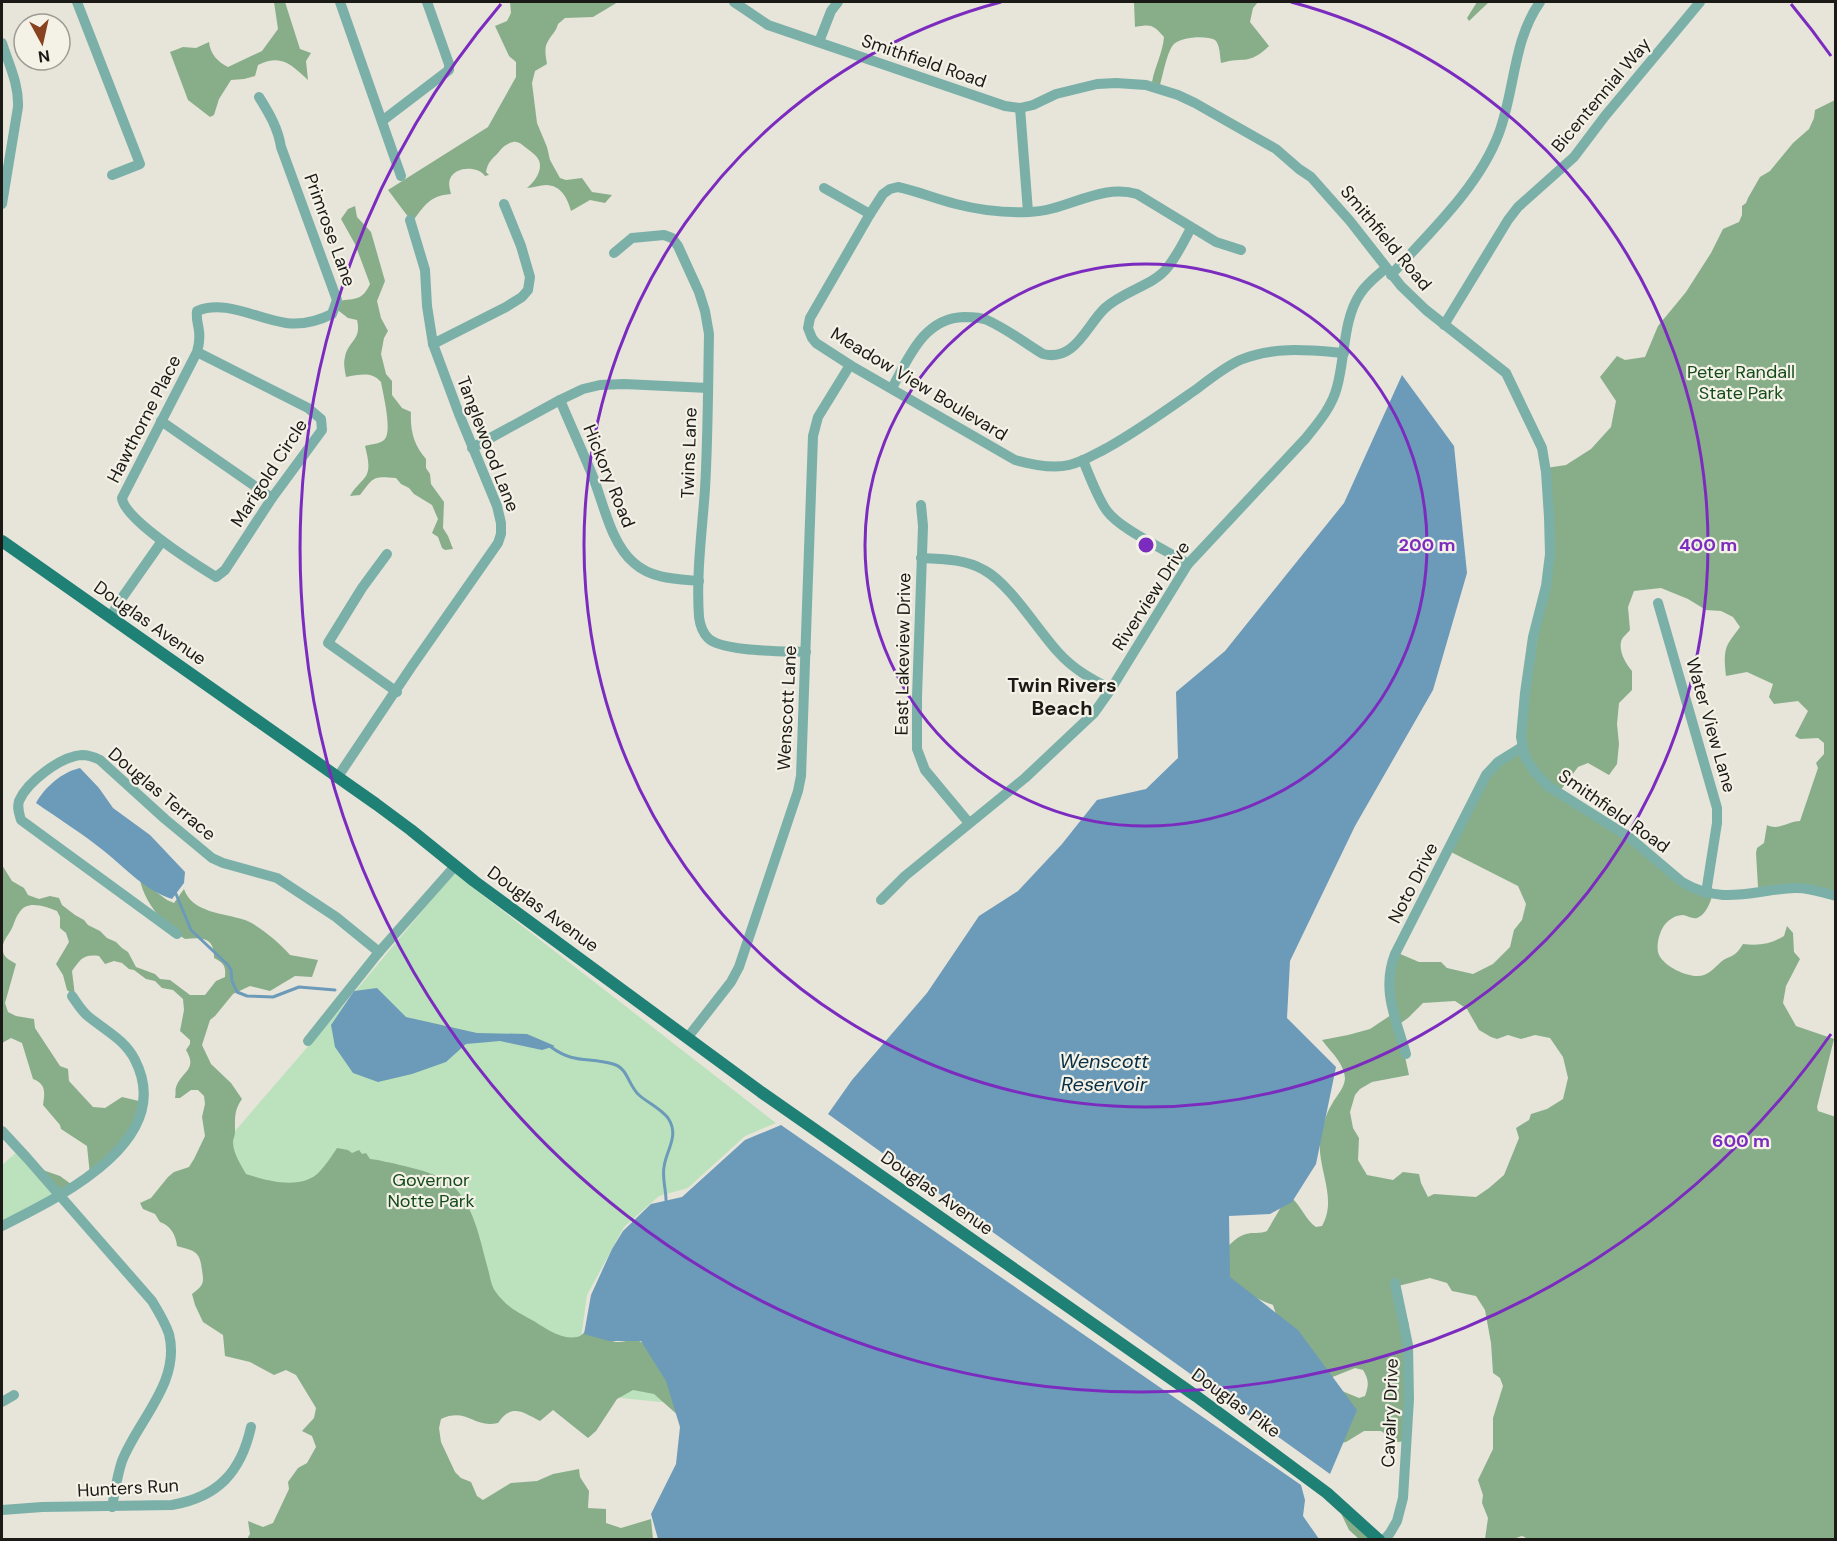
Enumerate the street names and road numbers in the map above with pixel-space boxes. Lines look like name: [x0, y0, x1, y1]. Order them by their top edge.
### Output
street label: Smithfield Road: [858, 28, 990, 94]
street label: Bicentennial Way: [1546, 33, 1656, 157]
street label: Primrose Lane: [298, 170, 362, 290]
street label: Smithfield Road: [1335, 180, 1437, 296]
street label: Meadow View Boulevard: [826, 322, 1012, 446]
street label: Hawthorne Place: [101, 351, 187, 487]
street label: Tanglewood Lane: [451, 373, 525, 515]
street label: Twins Lane: [675, 407, 703, 499]
street label: Marigold Circle: [225, 414, 313, 532]
street label: Hickory Road: [577, 421, 641, 531]
street label: Riverview Drive: [1107, 537, 1195, 655]
street label: East Lakeview Drive: [890, 572, 916, 736]
street label: Douglas Avenue: [89, 575, 211, 671]
street label: Wenscott Lane: [772, 645, 802, 771]
street label: Water View Lane: [1680, 655, 1742, 795]
street label: Douglas Terrace: [103, 742, 221, 846]
street label: Smithfield Road: [1554, 764, 1674, 858]
street label: Noto Drive: [1382, 839, 1444, 927]
street label: Douglas Avenue: [482, 860, 604, 958]
street label: Douglas Avenue: [876, 1145, 998, 1241]
street label: Cavalry Drive: [1376, 1358, 1404, 1468]
street label: Douglas Pike: [1187, 1363, 1285, 1443]
street label: Hunters Run: [77, 1473, 179, 1503]

